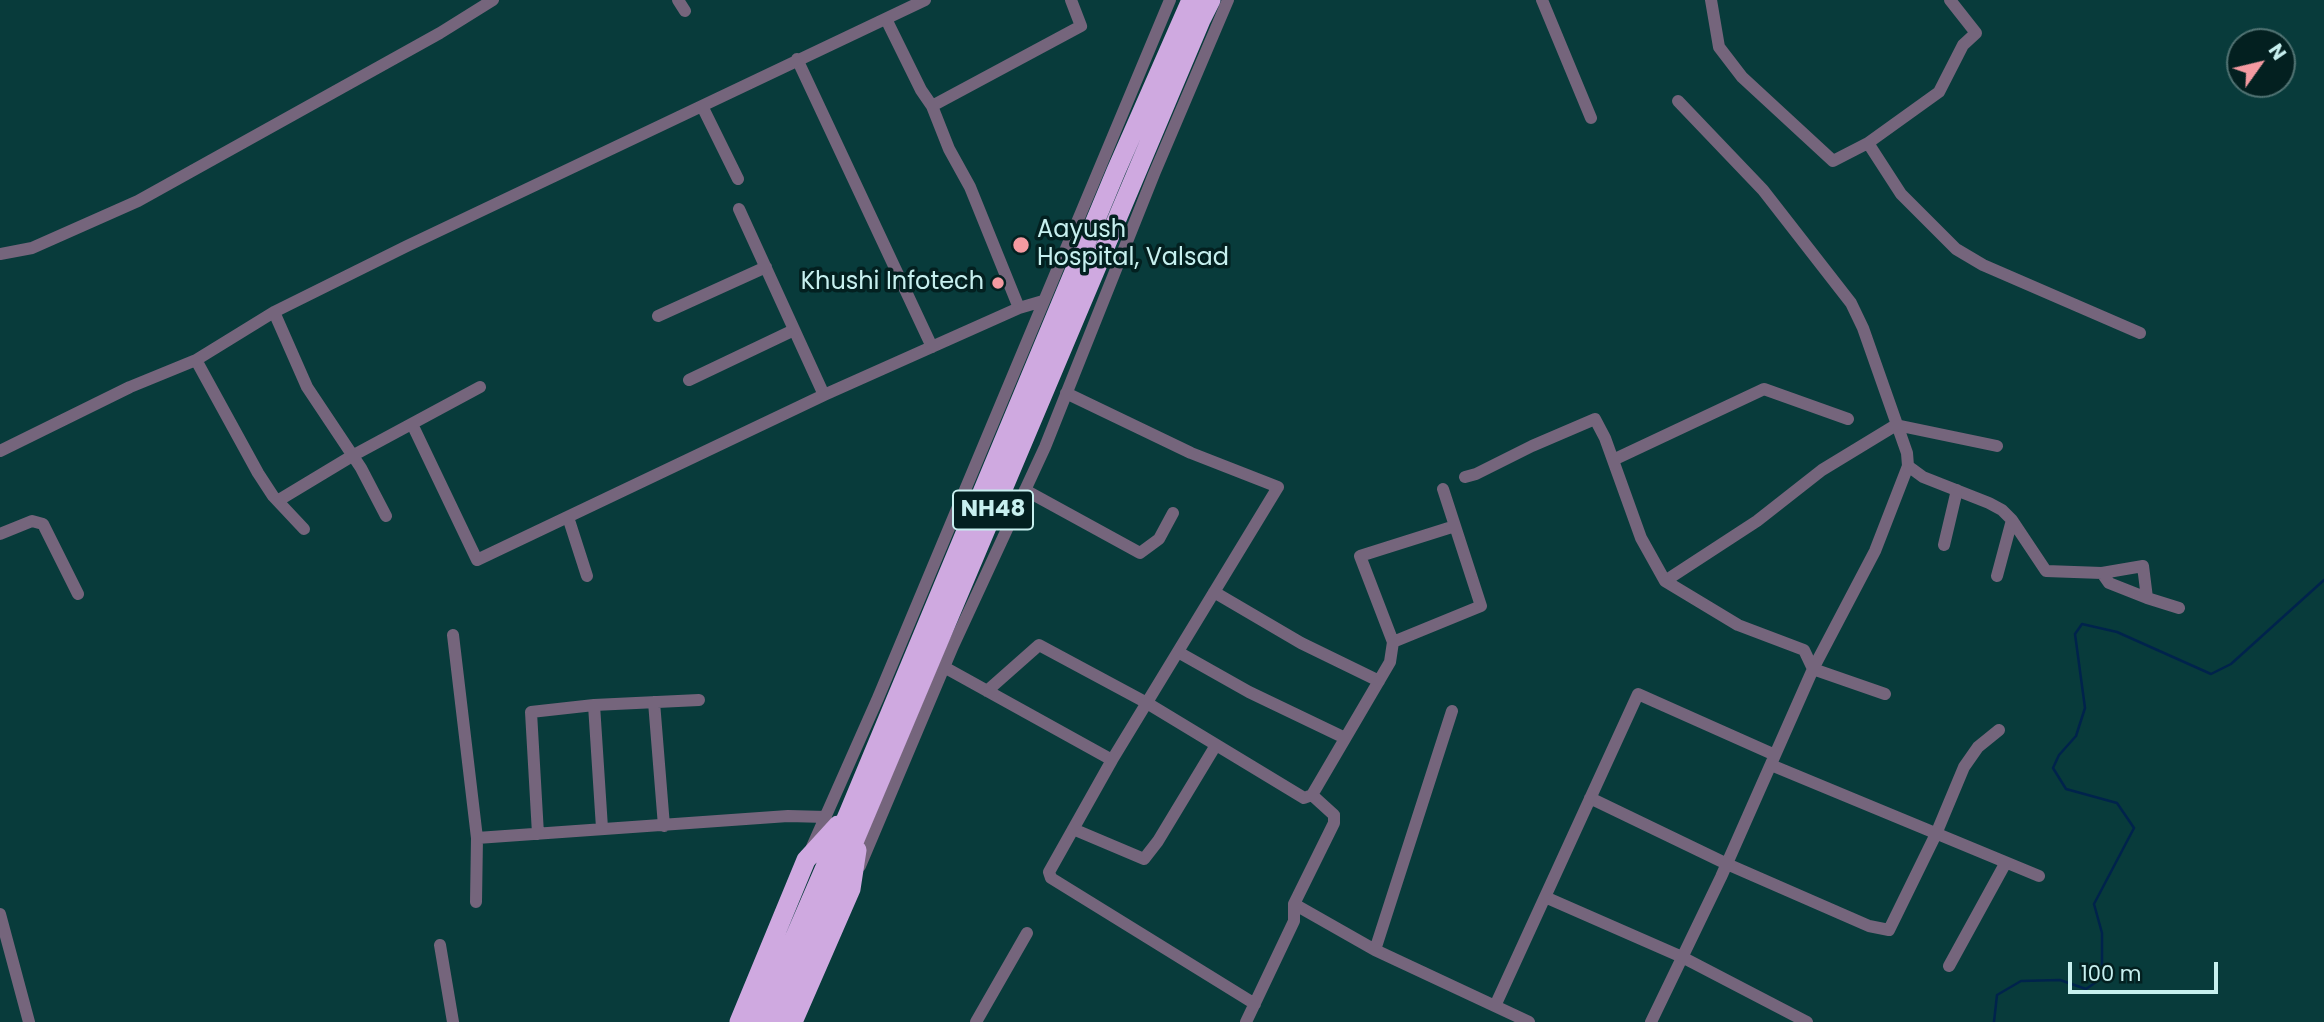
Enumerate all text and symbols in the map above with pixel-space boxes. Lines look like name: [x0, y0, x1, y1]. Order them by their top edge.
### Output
north arrow: [2226, 28, 2296, 98]
text: N: [2262, 39, 2292, 66]
place label: Aayush Hospital, Valsad: [1037, 217, 1229, 273]
marker: Aayush Hospital, Valsad: [1011, 235, 1031, 255]
place label: Khushi Infotech: [801, 269, 984, 297]
marker: Khushi Infotech: [990, 275, 1006, 291]
road number: NH48: [953, 490, 1033, 530]
scale bar: [2072, 948, 2222, 992]
text: 100 m: [2081, 959, 2141, 988]

